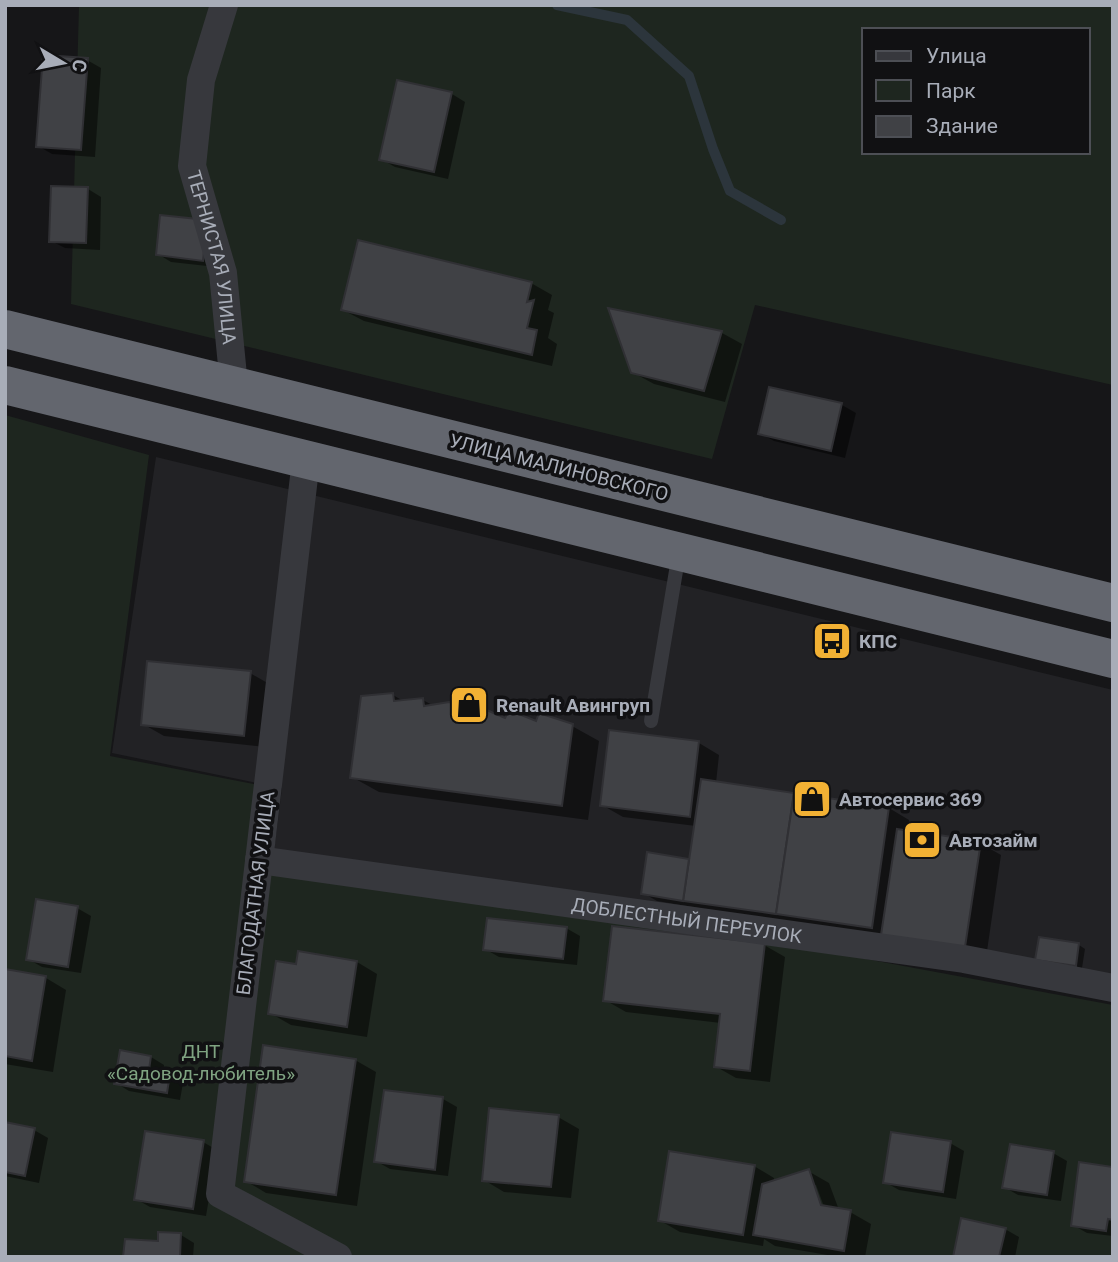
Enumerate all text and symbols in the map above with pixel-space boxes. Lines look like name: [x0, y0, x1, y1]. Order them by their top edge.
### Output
north arrow: [28, 28, 98, 98]
legend: [862, 28, 1090, 154]
text: Улица: [926, 44, 987, 68]
text: С: [67, 58, 92, 74]
text: Парк: [926, 79, 976, 103]
text: Здание: [926, 114, 998, 138]
street label: ТЕРНИСТАЯ УЛИЦА: [182, 168, 241, 346]
street label: УЛИЦА МАЛИНОВСКОГО: [447, 429, 671, 506]
bus stop icon: КПС: [811, 620, 853, 662]
place label: КПС: [859, 630, 897, 653]
shop icon: Renault Авингруп: [448, 684, 490, 726]
place label: Renault Авингруп: [496, 694, 650, 717]
shop icon: Автосервис 369: [791, 778, 833, 820]
place label: Автосервис 369: [839, 788, 982, 811]
street label: БЛАГОДАТНАЯ УЛИЦА: [232, 789, 280, 996]
bank icon: Автозайм: [901, 819, 943, 861]
place label: Автозайм: [949, 829, 1038, 852]
street label: ДОБЛЕСТНЫЙ ПЕРЕУЛОК: [570, 893, 804, 948]
park label: ДНТ «Садовод-любитель»: [107, 1040, 295, 1085]

